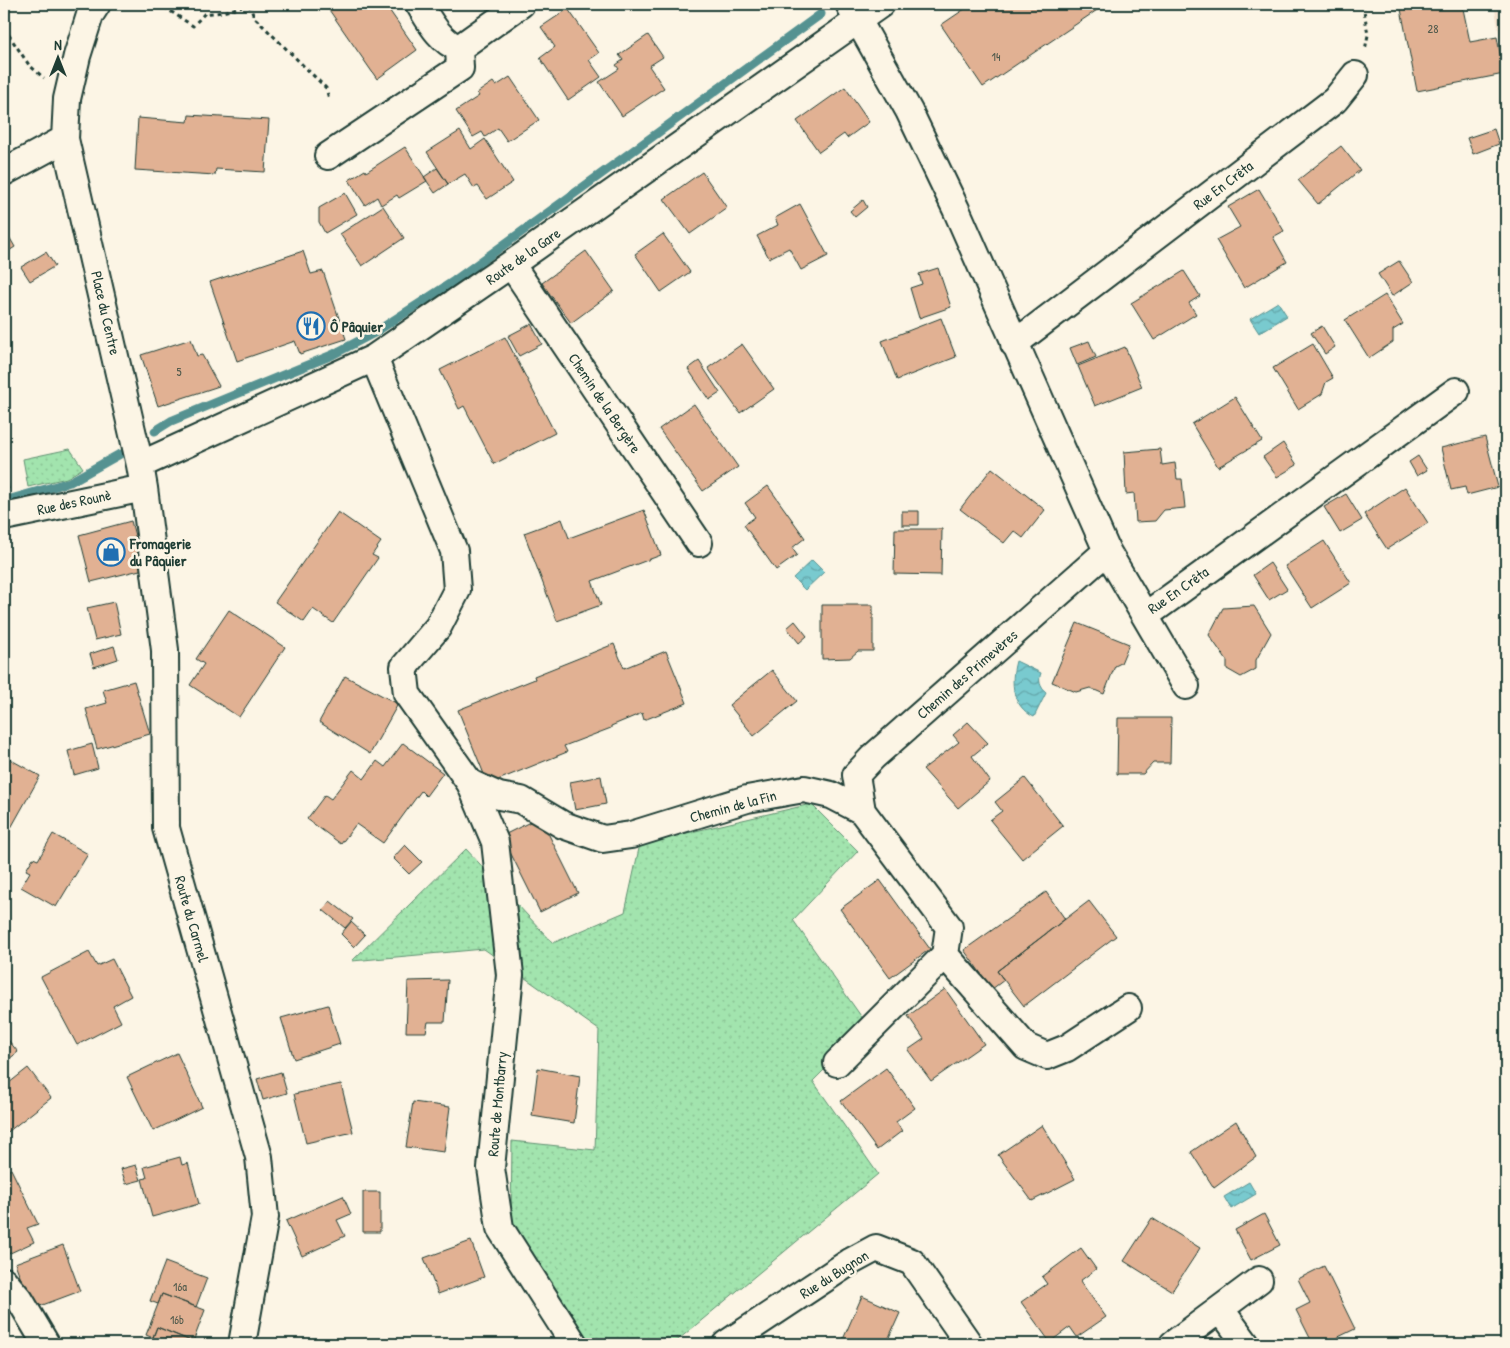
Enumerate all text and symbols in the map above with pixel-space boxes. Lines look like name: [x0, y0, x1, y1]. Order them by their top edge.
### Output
house number: 28: [1428, 20, 1438, 37]
north arrow: [32, 32, 82, 82]
text: N: [54, 35, 62, 54]
house number: 14: [992, 48, 1001, 65]
street label: Rue En Crêta: [1189, 155, 1257, 214]
street label: Route de la Gare: [481, 222, 565, 290]
street label: Place du Centre: [86, 269, 126, 357]
restaurant icon: Ô Pâquier: [296, 311, 326, 341]
place label: Ô Pâquier: [330, 316, 383, 338]
street label: Chemin de la Bergère: [564, 349, 646, 457]
house number: 5: [176, 363, 182, 380]
street label: Rue des Rounè: [35, 484, 113, 520]
place label: Fromagerie du Pâquier: [129, 533, 191, 572]
shop icon: Fromagerie du Pâquier: [96, 537, 126, 567]
street label: Rue En Crêta: [1143, 561, 1213, 619]
street label: Chemin des Primevères: [912, 624, 1022, 724]
street label: Chemin de la Fin: [687, 784, 779, 828]
street label: Route du Carmel: [170, 873, 214, 965]
street label: Route de Montbarry: [482, 1050, 512, 1158]
street label: Rue du Bugnon: [796, 1244, 873, 1303]
house number: 16a: [173, 1278, 187, 1295]
house number: 16b: [170, 1311, 184, 1328]

